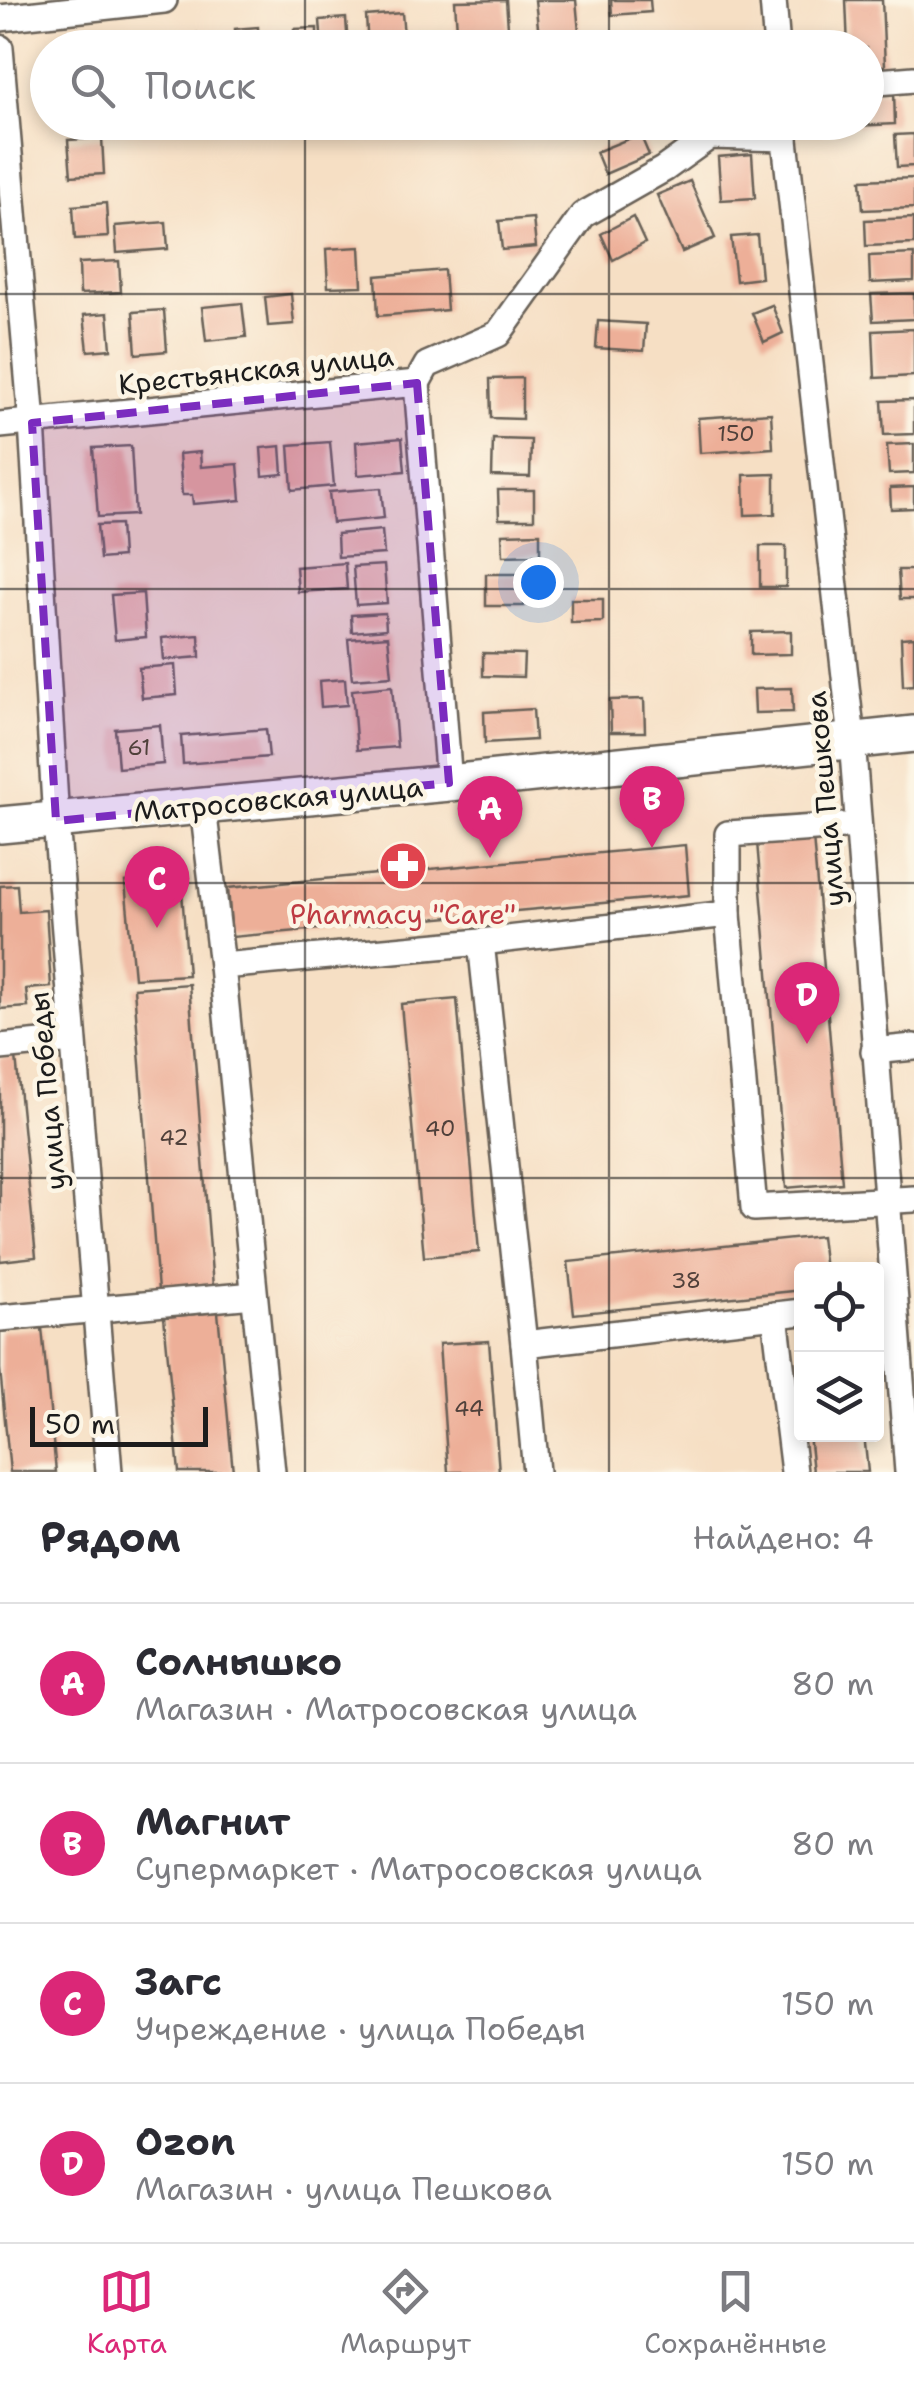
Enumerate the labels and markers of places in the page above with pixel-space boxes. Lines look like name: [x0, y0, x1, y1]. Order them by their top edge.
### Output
pin: B: [620, 766, 684, 848]
pin: A: [458, 776, 522, 858]
pharmacy icon: Pharmacy "Care": [377, 840, 429, 892]
pin: C: [124, 846, 190, 928]
place label: Pharmacy "Care": [290, 895, 516, 933]
pin: D: [774, 962, 840, 1044]

